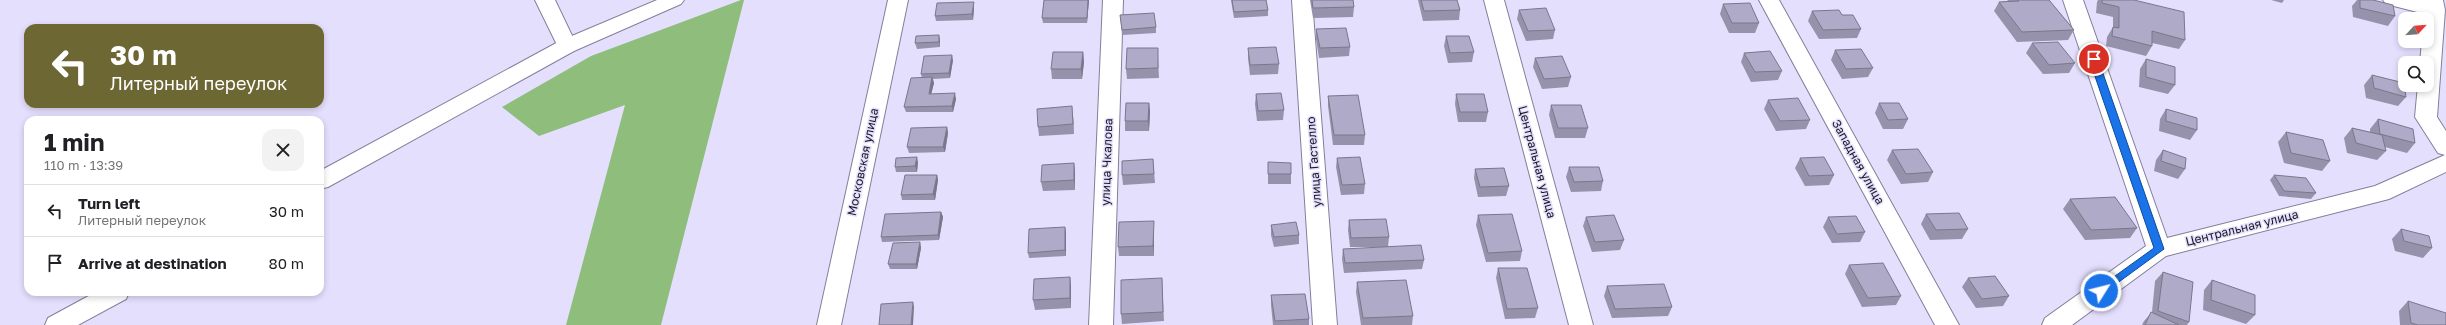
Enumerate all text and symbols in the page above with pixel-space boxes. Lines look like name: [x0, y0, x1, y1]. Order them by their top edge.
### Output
north arrow: [2398, 12, 2434, 48]
map controls: [2398, 12, 2434, 92]
text: 30 m: [110, 38, 177, 71]
icon: left: [44, 40, 96, 92]
pin: [2077, 42, 2111, 76]
icon: arrive: [2083, 48, 2105, 70]
button: search: [2398, 56, 2434, 92]
text: Литерный переулок: [110, 72, 287, 94]
street label: Центральная улица: [1515, 104, 1560, 220]
street label: Московская улица: [844, 107, 881, 217]
street label: улица Гастелло: [1303, 116, 1324, 208]
street label: Западная улица: [1829, 117, 1888, 207]
street label: улица Чкалова: [1097, 118, 1116, 206]
text: 1 min: [44, 127, 104, 156]
button: close: [262, 129, 304, 171]
text: 110 m · 13:39: [44, 157, 123, 173]
text: Turn left: [78, 194, 140, 212]
icon: left: [44, 200, 66, 222]
text: 30 m: [269, 202, 304, 220]
street label: Центральная улица: [2184, 206, 2300, 249]
text: Литерный переулок: [78, 212, 206, 228]
icon: arrive: [44, 252, 66, 274]
text: Arrive at destination: [78, 254, 227, 272]
text: 80 m: [269, 254, 304, 272]
position arrow: [2080, 270, 2122, 312]

